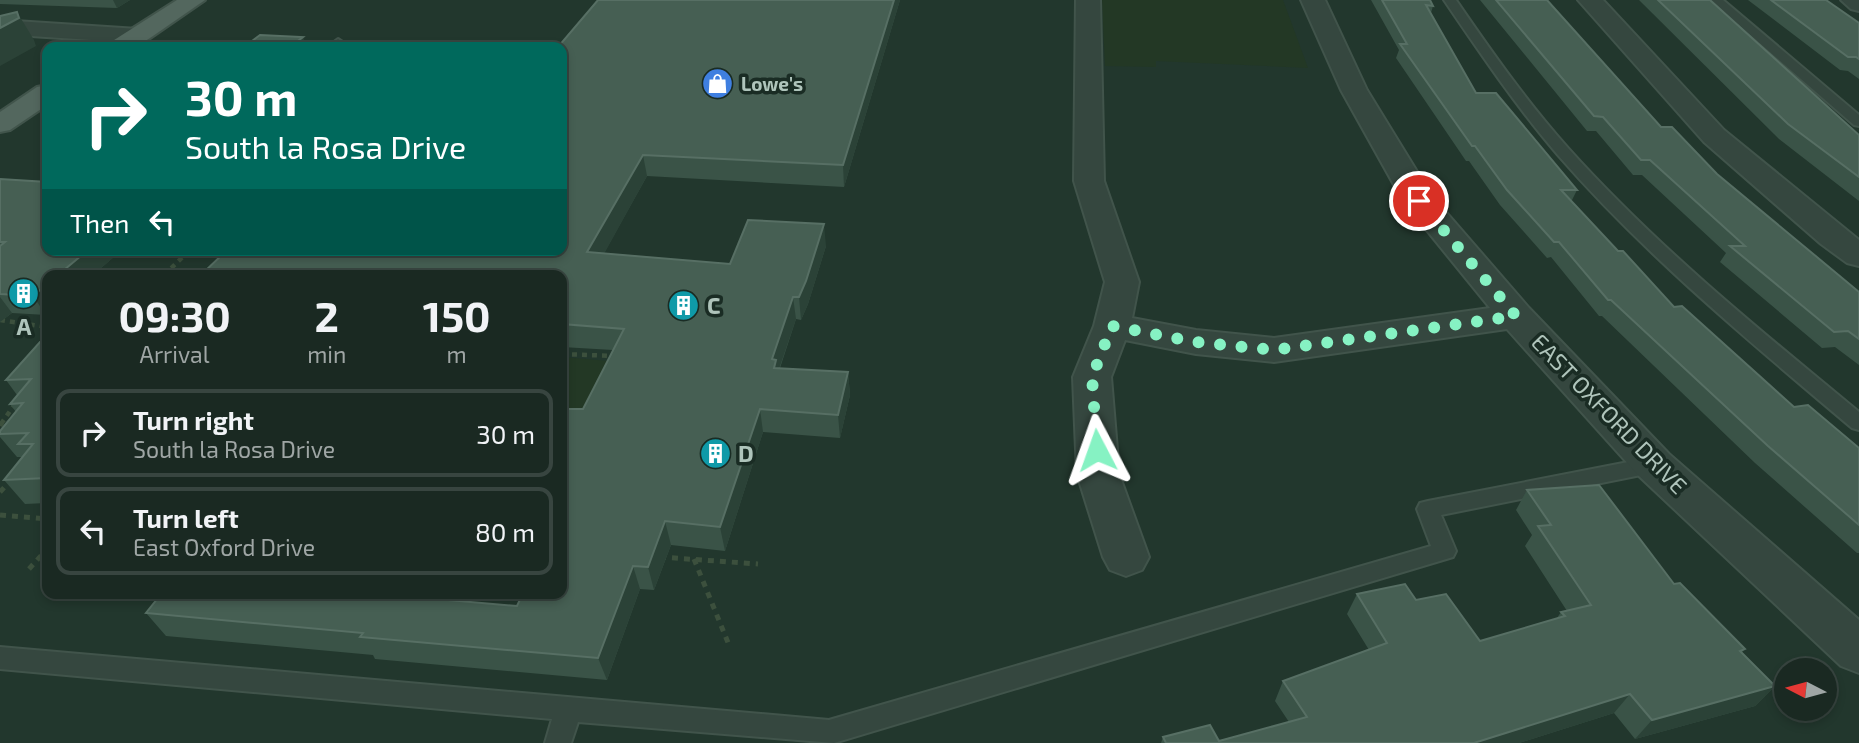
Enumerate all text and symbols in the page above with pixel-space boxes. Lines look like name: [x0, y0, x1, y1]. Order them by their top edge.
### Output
text: 30 m: [185, 67, 297, 126]
shop icon: Lowe's: [701, 67, 735, 101]
icon: right: [70, 70, 161, 161]
place label: Lowe's: [741, 72, 803, 95]
text: South la Rosa Drive: [185, 127, 466, 165]
pin: [1389, 171, 1449, 231]
icon: arrive: [1400, 182, 1438, 220]
icon: left: [143, 203, 181, 241]
text: Then: [70, 207, 129, 238]
building icon: A: [7, 276, 41, 310]
building icon: C: [667, 289, 701, 323]
text: 09:30: [118, 290, 231, 340]
text: 2: [315, 290, 339, 340]
text: 150: [423, 290, 491, 340]
place label: C: [707, 291, 721, 319]
place label: A: [16, 312, 32, 340]
street label: EAST OXFORD DRIVE: [1526, 327, 1693, 499]
text: Arrival: [140, 340, 210, 368]
text: min: [307, 340, 346, 368]
text: m: [447, 340, 467, 368]
text: Turn right: [133, 404, 254, 435]
position arrow: [1060, 413, 1134, 487]
icon: right: [74, 414, 112, 452]
text: 30 m: [476, 418, 535, 449]
text: South la Rosa Drive: [133, 435, 335, 463]
building icon: D: [698, 437, 732, 471]
place label: D: [738, 439, 754, 467]
text: Turn left: [133, 502, 239, 533]
icon: left: [74, 512, 112, 550]
text: 80 m: [475, 516, 535, 547]
text: East Oxford Drive: [133, 533, 315, 561]
north arrow: [1774, 658, 1838, 721]
map controls: [1774, 658, 1837, 721]

